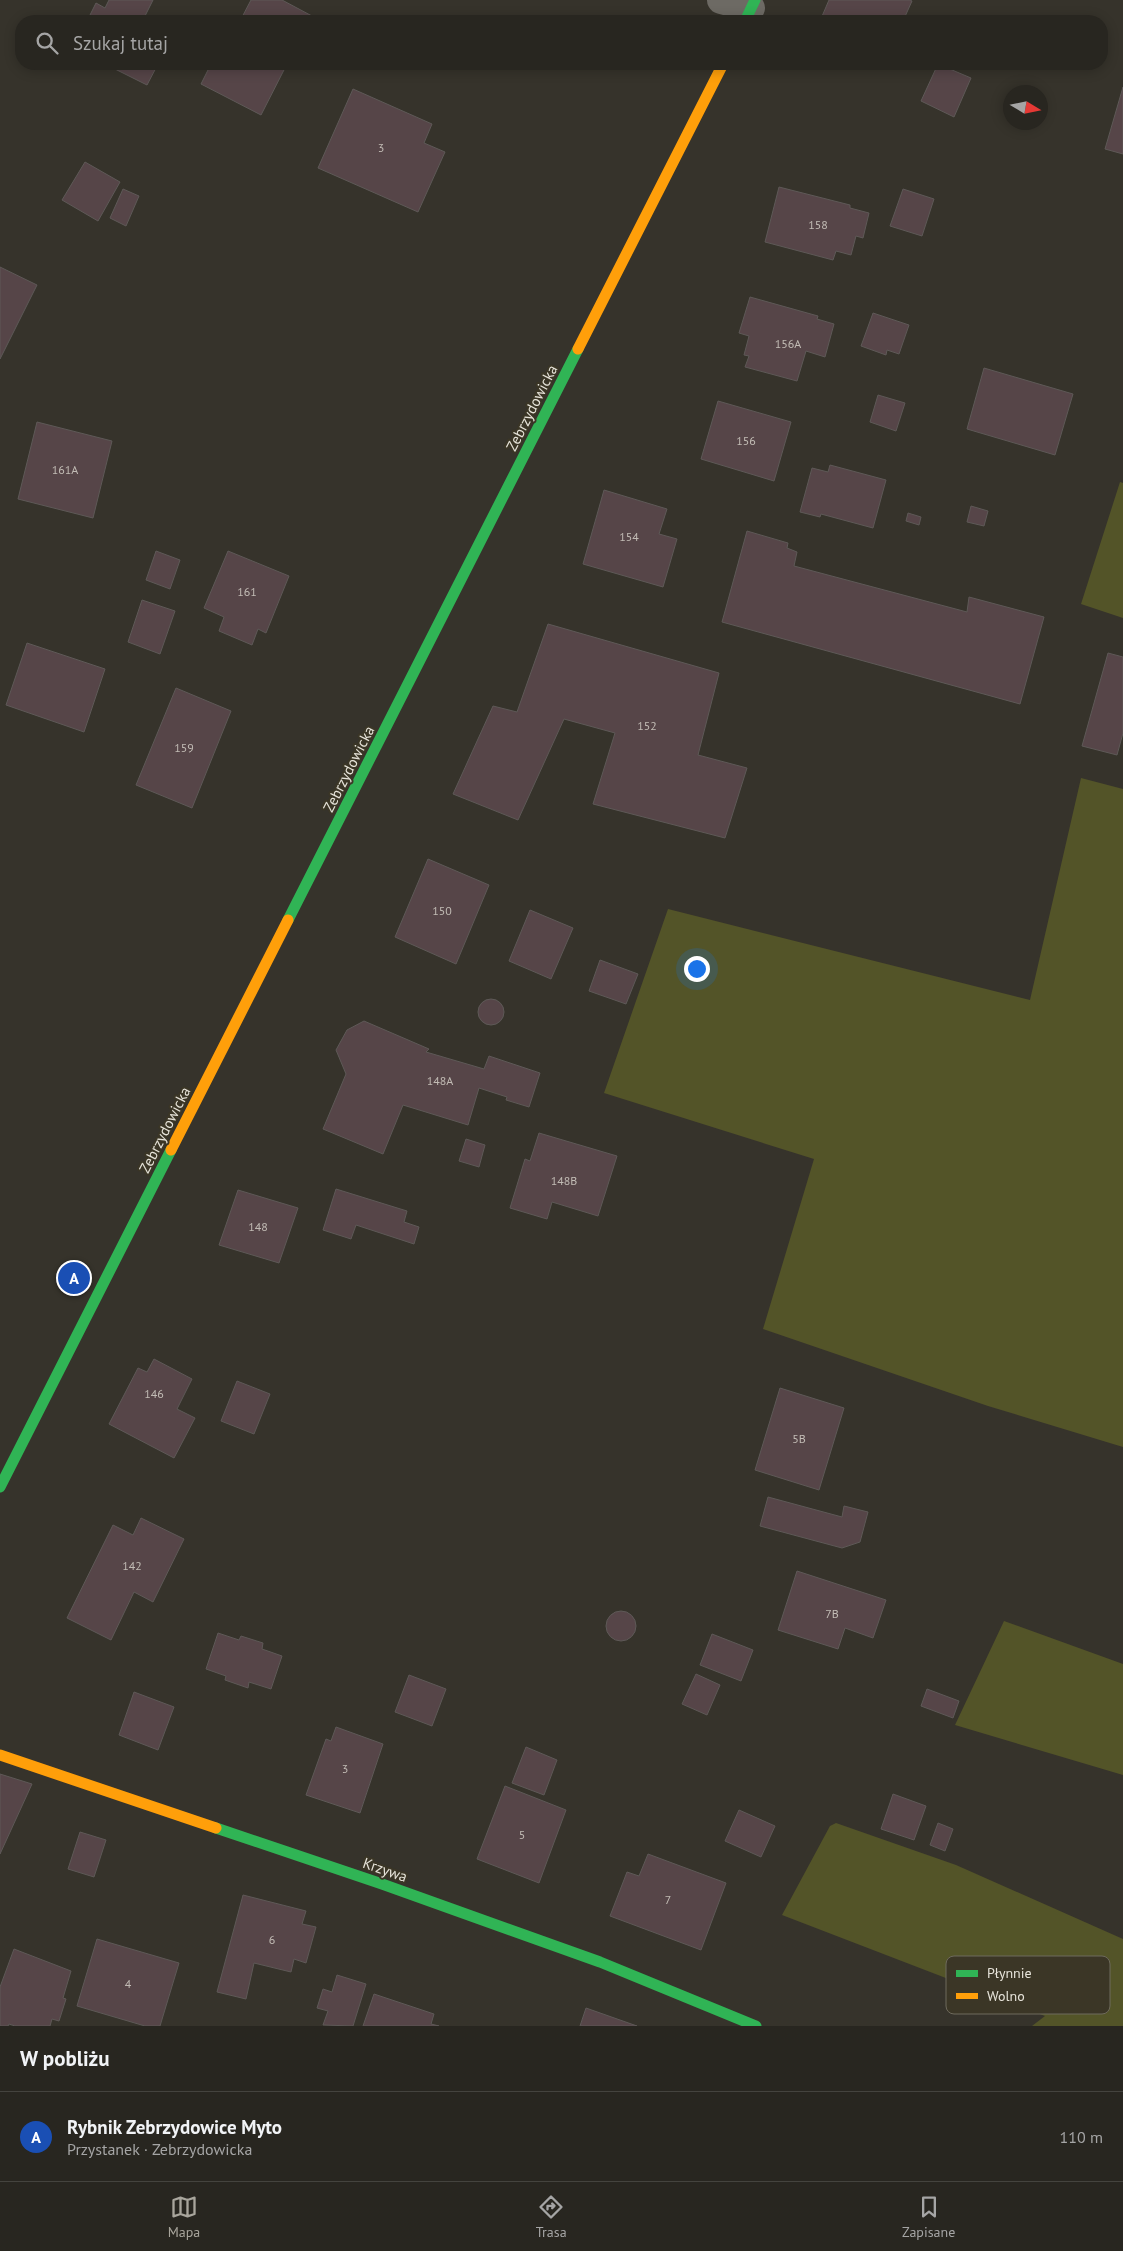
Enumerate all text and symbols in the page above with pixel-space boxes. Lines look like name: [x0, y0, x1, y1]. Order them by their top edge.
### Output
search box: [15, 15, 1108, 70]
icon: search: [33, 29, 61, 57]
text: Szukaj tutaj: [73, 31, 168, 55]
north arrow: [1003, 85, 1048, 130]
house number: 3: [378, 140, 384, 155]
house number: 158: [808, 217, 828, 232]
house number: 156A: [775, 336, 801, 351]
street label: Zebrzydowicka: [502, 362, 561, 454]
house number: 156: [736, 433, 756, 448]
house number: 161A: [52, 462, 78, 477]
house number: 154: [619, 529, 639, 544]
house number: 161: [237, 584, 257, 599]
house number: 152: [637, 718, 657, 733]
street label: Zebrzydowicka: [319, 723, 378, 815]
house number: 159: [174, 740, 194, 755]
house number: 150: [432, 903, 452, 918]
your location: [684, 956, 710, 982]
house number: 148A: [427, 1073, 453, 1088]
street label: Zebrzydowicka: [135, 1084, 194, 1176]
house number: 148B: [551, 1173, 577, 1188]
house number: 148: [248, 1219, 268, 1234]
pin: A: [58, 1259, 90, 1297]
house number: 146: [144, 1386, 164, 1401]
house number: 5B: [792, 1431, 806, 1446]
house number: 142: [122, 1558, 142, 1573]
house number: 7B: [825, 1606, 839, 1621]
house number: 3: [342, 1761, 348, 1776]
house number: 5: [519, 1827, 525, 1842]
street label: Krzywa: [360, 1853, 410, 1886]
house number: 7: [665, 1892, 671, 1907]
house number: 6: [269, 1932, 275, 1947]
legend: [946, 1956, 1110, 2014]
text: Płynnie: [987, 1964, 1032, 1982]
house number: 4: [125, 1976, 132, 1991]
text: Wolno: [987, 1987, 1025, 2005]
text: W pobliżu: [20, 2045, 109, 2072]
text: Rybnik Zebrzydowice Myto: [67, 2115, 282, 2139]
text: A: [31, 2127, 41, 2147]
text: 110 m: [1060, 2127, 1103, 2147]
text: Przystanek · Zebrzydowicka: [67, 2139, 252, 2159]
tab: Mapa: [168, 2193, 200, 2241]
tab: Trasa: [536, 2193, 567, 2241]
tab: Zapisane: [902, 2193, 955, 2241]

